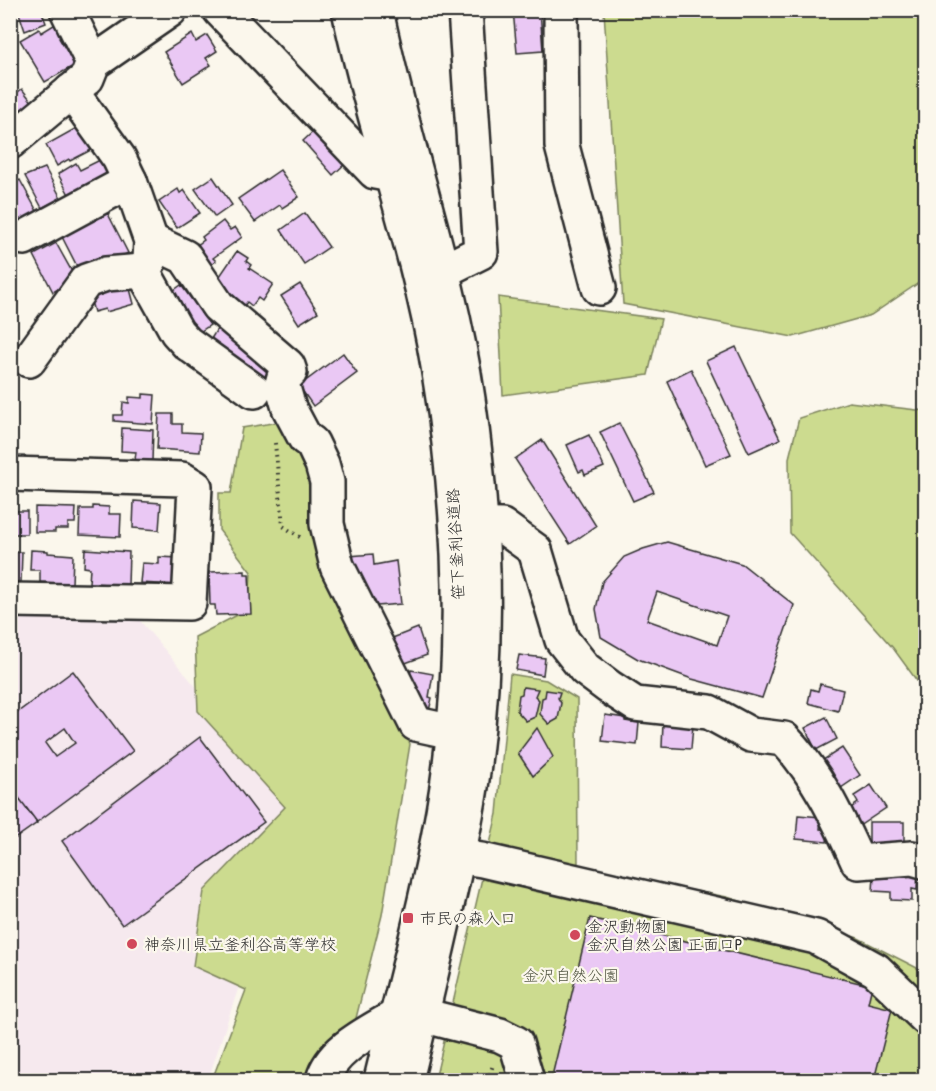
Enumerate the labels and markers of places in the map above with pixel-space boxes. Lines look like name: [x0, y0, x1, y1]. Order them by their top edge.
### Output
place label: 市民の森入口: [420, 907, 516, 929]
marker: 市民の森入口: [401, 911, 415, 925]
place label: 金沢動物園 金沢自然公園 正面口P: [587, 915, 742, 955]
marker: 金沢動物園 金沢自然公園 正面口P: [568, 928, 582, 942]
place label: 神奈川県立釜利谷高等学校: [144, 933, 336, 955]
marker: 神奈川県立釜利谷高等学校: [125, 937, 139, 951]

